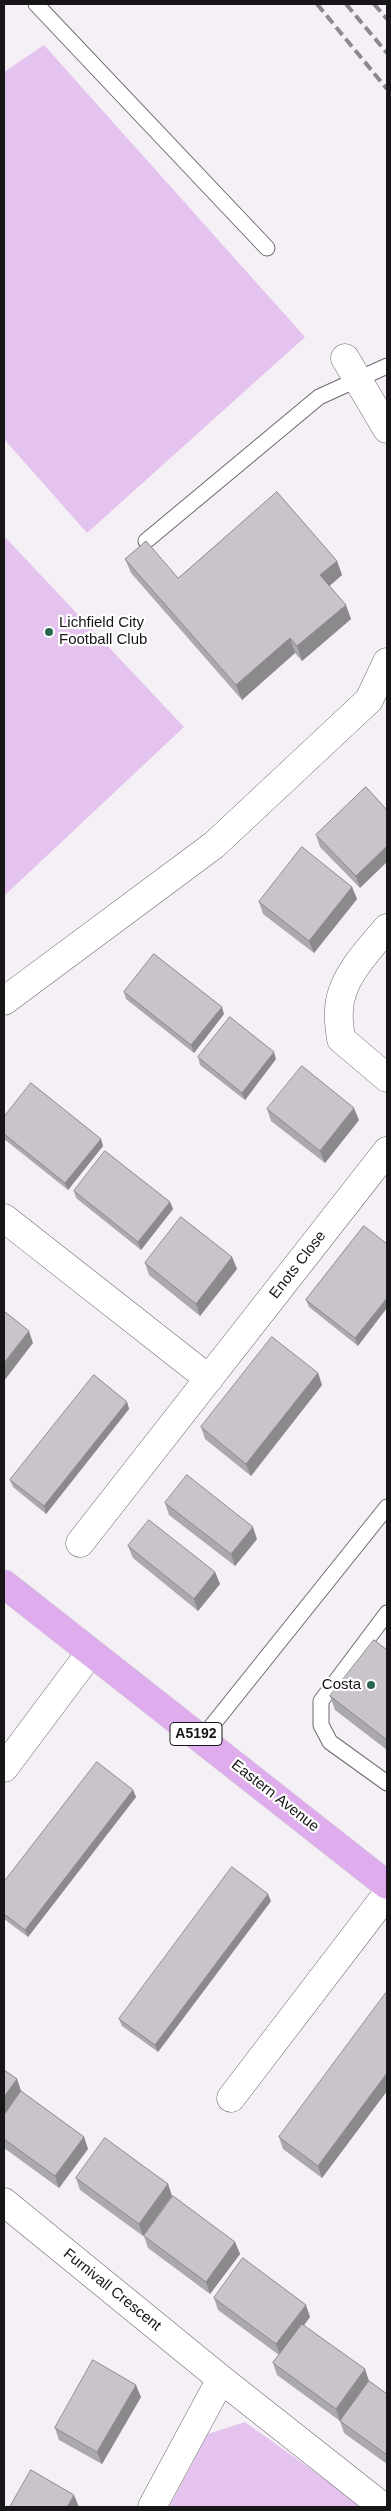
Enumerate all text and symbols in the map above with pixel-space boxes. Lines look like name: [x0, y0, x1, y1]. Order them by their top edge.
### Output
place label: Lichfield City Football Club: [59, 614, 147, 649]
marker: Lichfield City Football Club: [43, 626, 55, 638]
street label: Enots Close: [266, 1228, 330, 1302]
place label: Costa: [322, 1676, 361, 1694]
marker: Costa: [365, 1679, 377, 1691]
road number: A5192: [170, 1722, 222, 1746]
street label: Eastern Avenue: [228, 1756, 322, 1836]
street label: Furnivall Crescent: [59, 2245, 165, 2335]

